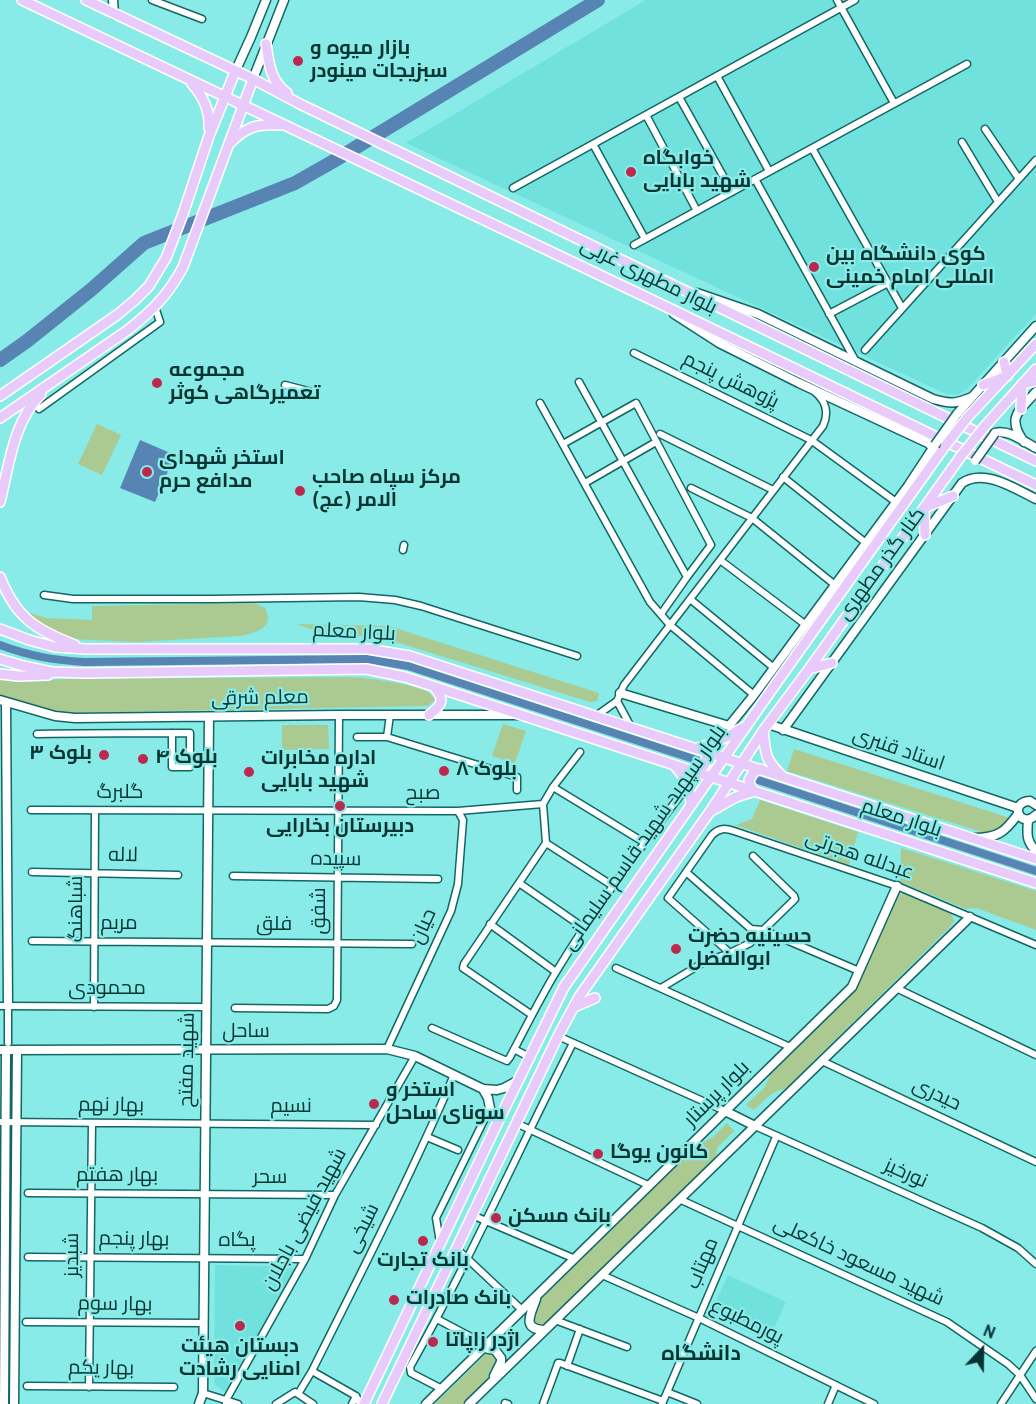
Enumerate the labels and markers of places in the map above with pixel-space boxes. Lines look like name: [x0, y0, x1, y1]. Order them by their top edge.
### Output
place label: بازار میوه و سبزیجات مینودر: [310, 38, 448, 85]
marker: بازار میوه و سبزیجات مینودر: [291, 54, 305, 68]
place label: خوابگاه شهید بابایی: [643, 148, 751, 195]
marker: خوابگاه شهید بابایی: [624, 165, 638, 179]
place label: کوی دانشگاه بین المللی امام خمینی: [826, 244, 994, 291]
marker: کوی دانشگاه بین المللی امام خمینی: [807, 260, 821, 274]
place label: مجموعه تعمیرگاهی کوثر: [169, 360, 320, 407]
marker: مجموعه تعمیرگاهی کوثر: [150, 376, 164, 390]
place label: استخر شهدای مدافع حرم: [159, 448, 285, 495]
marker: استخر شهدای مدافع حرم: [140, 465, 154, 479]
place label: مرکز سپاه صاحب الامر (عج): [312, 467, 461, 514]
marker: مرکز سپاه صاحب الامر (عج): [293, 484, 307, 498]
place label: بلوک ۳: [29, 743, 92, 767]
place label: بلوک ۴: [155, 747, 218, 771]
marker: بلوک ۳: [97, 748, 111, 762]
place label: اداره مخابرات شهید بابایی: [261, 748, 376, 795]
marker: بلوک ۴: [136, 752, 150, 766]
place label: بلوک ۸: [456, 759, 517, 783]
marker: بلوک ۸: [437, 764, 451, 778]
marker: اداره مخابرات شهید بابایی: [242, 765, 256, 779]
marker: دبیرستان بخارایی: [333, 799, 347, 813]
place label: دبیرستان بخارایی: [266, 816, 414, 840]
place label: حسینیه حضرت ابوالفضل: [688, 926, 812, 973]
marker: حسینیه حضرت ابوالفضل: [669, 942, 683, 956]
place label: استخر و سونای ساحل: [386, 1080, 505, 1127]
marker: استخر و سونای ساحل: [367, 1097, 381, 1111]
place label: کانون یوگا: [610, 1142, 709, 1166]
marker: کانون یوگا: [591, 1147, 605, 1161]
place label: بانک مسکن: [508, 1206, 611, 1230]
marker: بانک مسکن: [489, 1211, 503, 1225]
marker: بانک تجارت: [416, 1234, 430, 1248]
place label: بانک تجارت: [377, 1250, 469, 1274]
place label: بانک صادرات: [406, 1288, 511, 1312]
marker: بانک صادرات: [387, 1293, 401, 1307]
marker: دبستان هیئت امنایی رشادت: [233, 1319, 247, 1333]
place label: اژدر زاپاتا: [445, 1330, 520, 1354]
marker: اژدر زاپاتا: [426, 1335, 440, 1349]
place label: دبستان هیئت امنایی رشادت: [179, 1336, 301, 1383]

